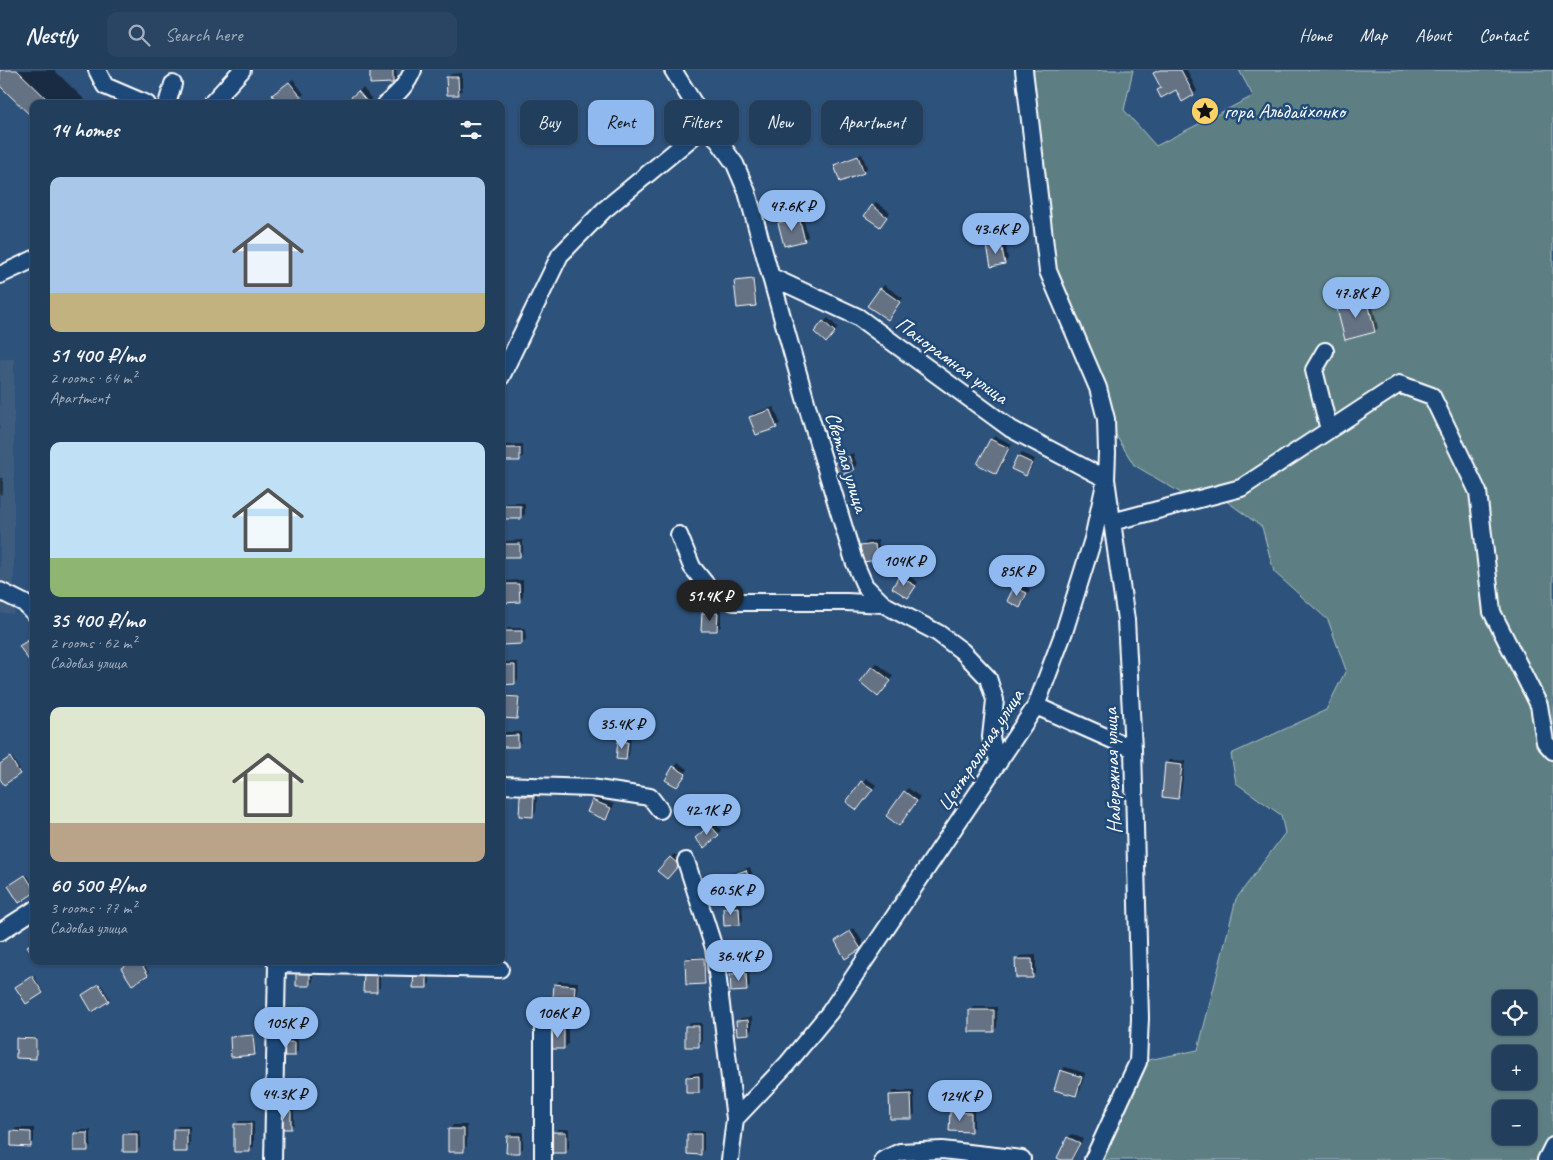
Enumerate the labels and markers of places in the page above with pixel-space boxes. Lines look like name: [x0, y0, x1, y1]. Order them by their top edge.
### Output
place icon: гора Альдайхонко: [1190, 96, 1220, 126]
place label: гора Альдайхонко: [1224, 98, 1347, 124]
pin: 47.6K ₽: [746, 190, 838, 232]
pin: 43.6K ₽: [950, 212, 1042, 255]
pin: 47.8K ₽: [1310, 276, 1402, 319]
pin: 104K ₽: [863, 544, 945, 587]
pin: 85K ₽: [982, 554, 1052, 597]
pin: 51.4K ₽: [664, 580, 756, 622]
pin: 35.4K ₽: [576, 708, 668, 750]
pin: 42.1K ₽: [661, 794, 753, 836]
pin: 60.5K ₽: [685, 874, 777, 916]
pin: 36.4K ₽: [693, 940, 785, 982]
pin: 106K ₽: [517, 996, 599, 1039]
pin: 105K ₽: [245, 1006, 327, 1049]
pin: 44.3K ₽: [238, 1078, 330, 1120]
pin: 124K ₽: [919, 1080, 1001, 1122]

